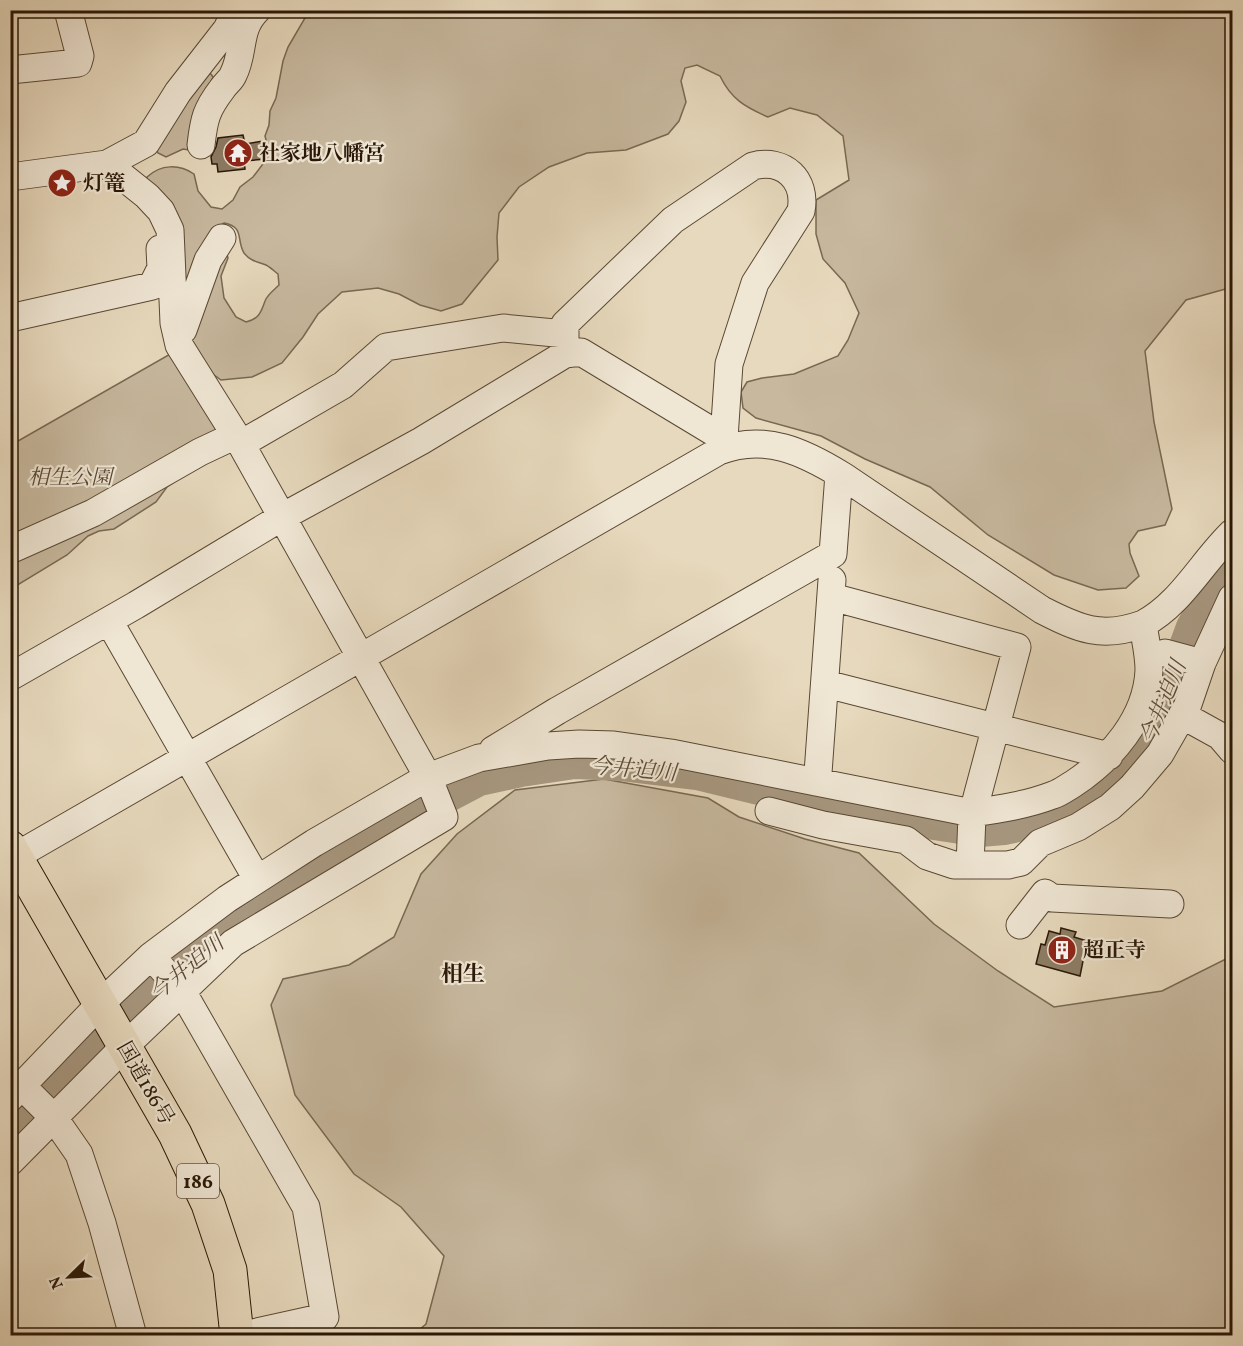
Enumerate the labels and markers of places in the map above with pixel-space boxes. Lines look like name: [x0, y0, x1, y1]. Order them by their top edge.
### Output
temple icon: 社家地八幡宮: [222, 137, 254, 169]
place label: 社家地八幡宮: [259, 140, 385, 169]
place icon: 灯篭: [46, 167, 78, 199]
place label: 灯篭: [83, 170, 125, 199]
building icon: 超正寺: [1046, 934, 1078, 966]
place label: 超正寺: [1083, 937, 1146, 966]

